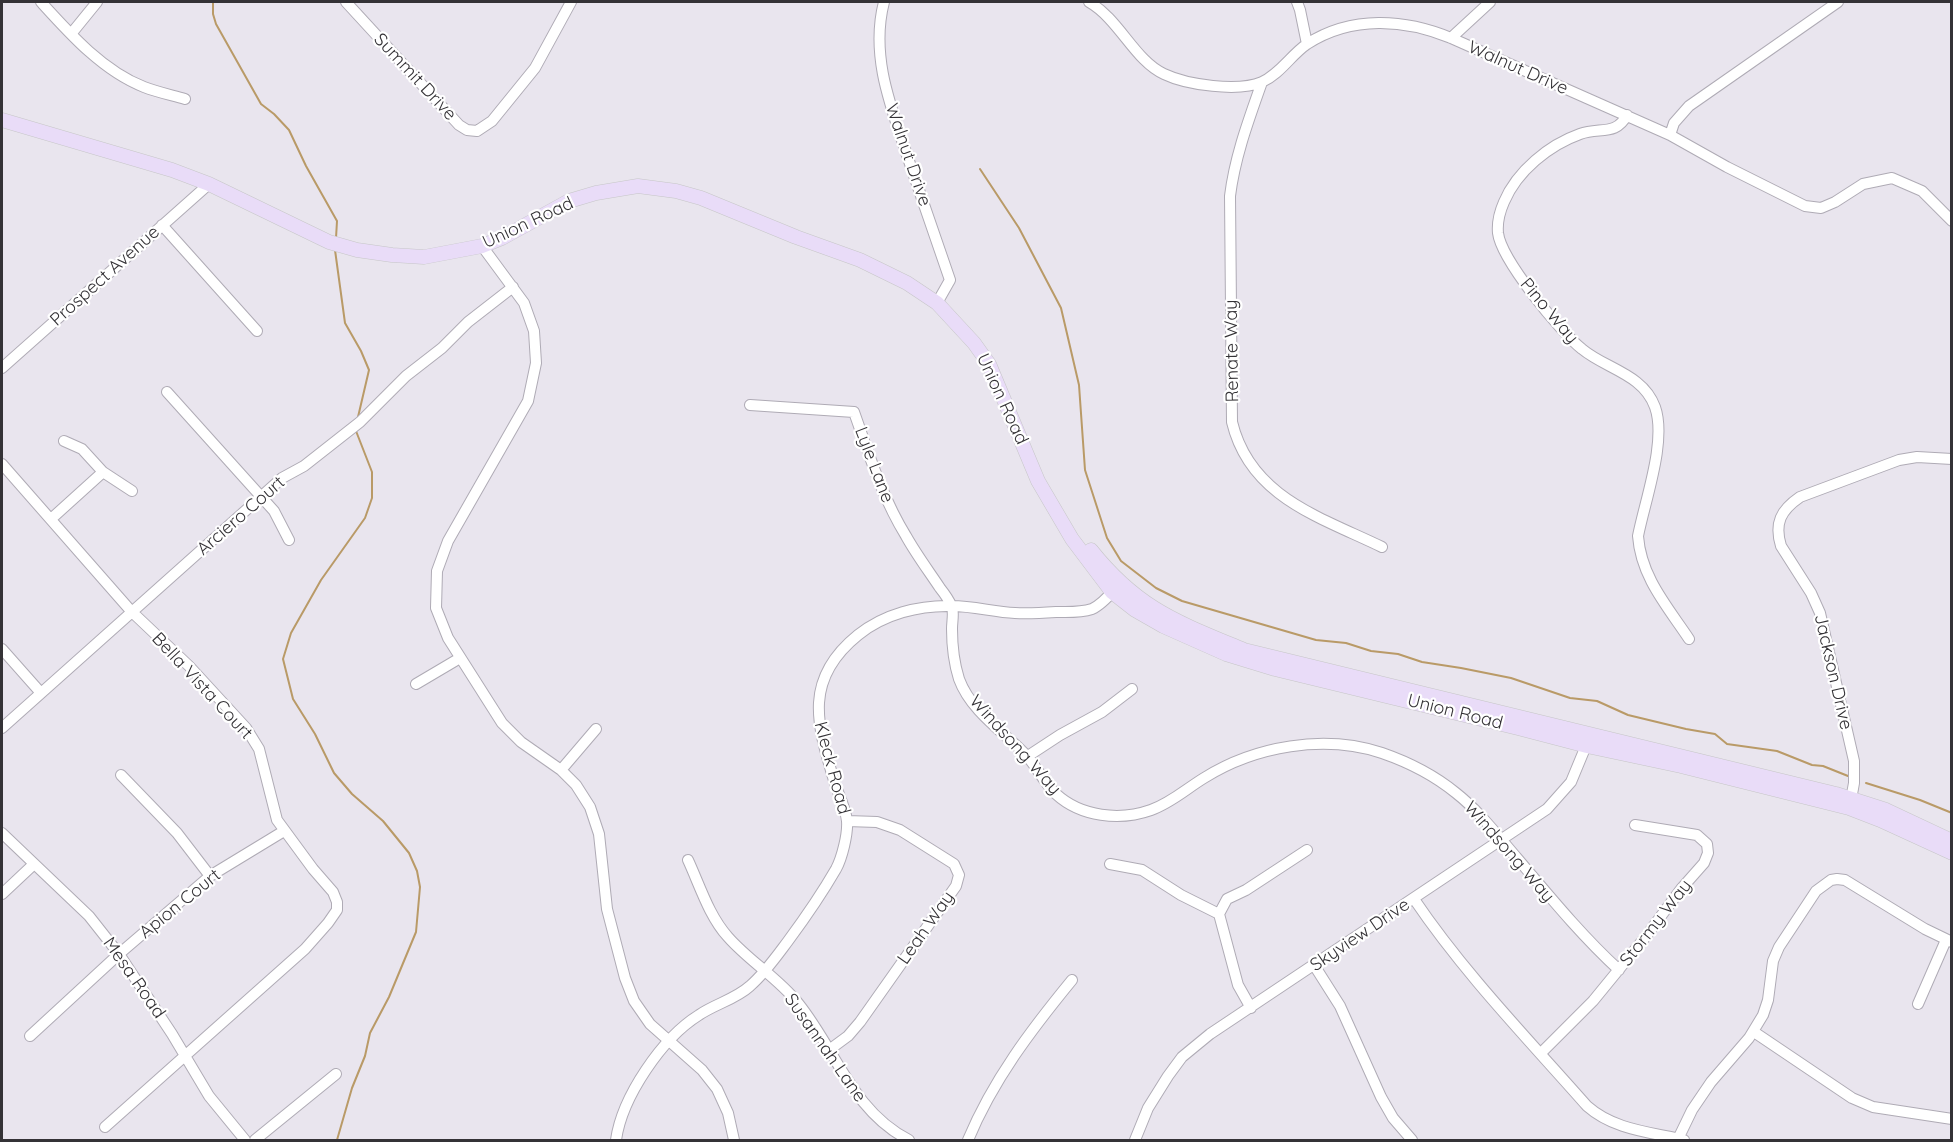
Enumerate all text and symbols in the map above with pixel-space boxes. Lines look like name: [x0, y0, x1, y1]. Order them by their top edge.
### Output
street label: Summit Drive: [369, 29, 461, 125]
street label: Walnut Drive: [1465, 36, 1571, 100]
street label: Walnut Drive: [880, 101, 936, 209]
street label: Union Road: [479, 193, 577, 253]
street label: Prospect Avenue: [46, 221, 164, 331]
street label: Pino Way: [1515, 274, 1583, 348]
street label: Renate Way: [1220, 299, 1244, 403]
street label: Union Road: [972, 350, 1032, 448]
street label: Lyle Lane: [850, 424, 898, 506]
street label: Arciero Court: [193, 472, 289, 560]
street label: Jackson Drive: [1809, 612, 1857, 732]
street label: Bella Vista Court: [147, 628, 257, 744]
street label: Union Road: [1405, 690, 1505, 734]
street label: Windsong Way: [965, 691, 1065, 799]
street label: Kleck Road: [809, 719, 855, 817]
street label: Windsong Way: [1459, 797, 1559, 907]
street label: Apion Court: [135, 865, 225, 943]
street label: Stormy Way: [1616, 875, 1696, 971]
street label: Leah Way: [893, 887, 959, 969]
street label: Skyview Drive: [1306, 894, 1414, 976]
street label: Mesa Road: [98, 933, 170, 1023]
street label: Susannah Lane: [780, 989, 870, 1107]

